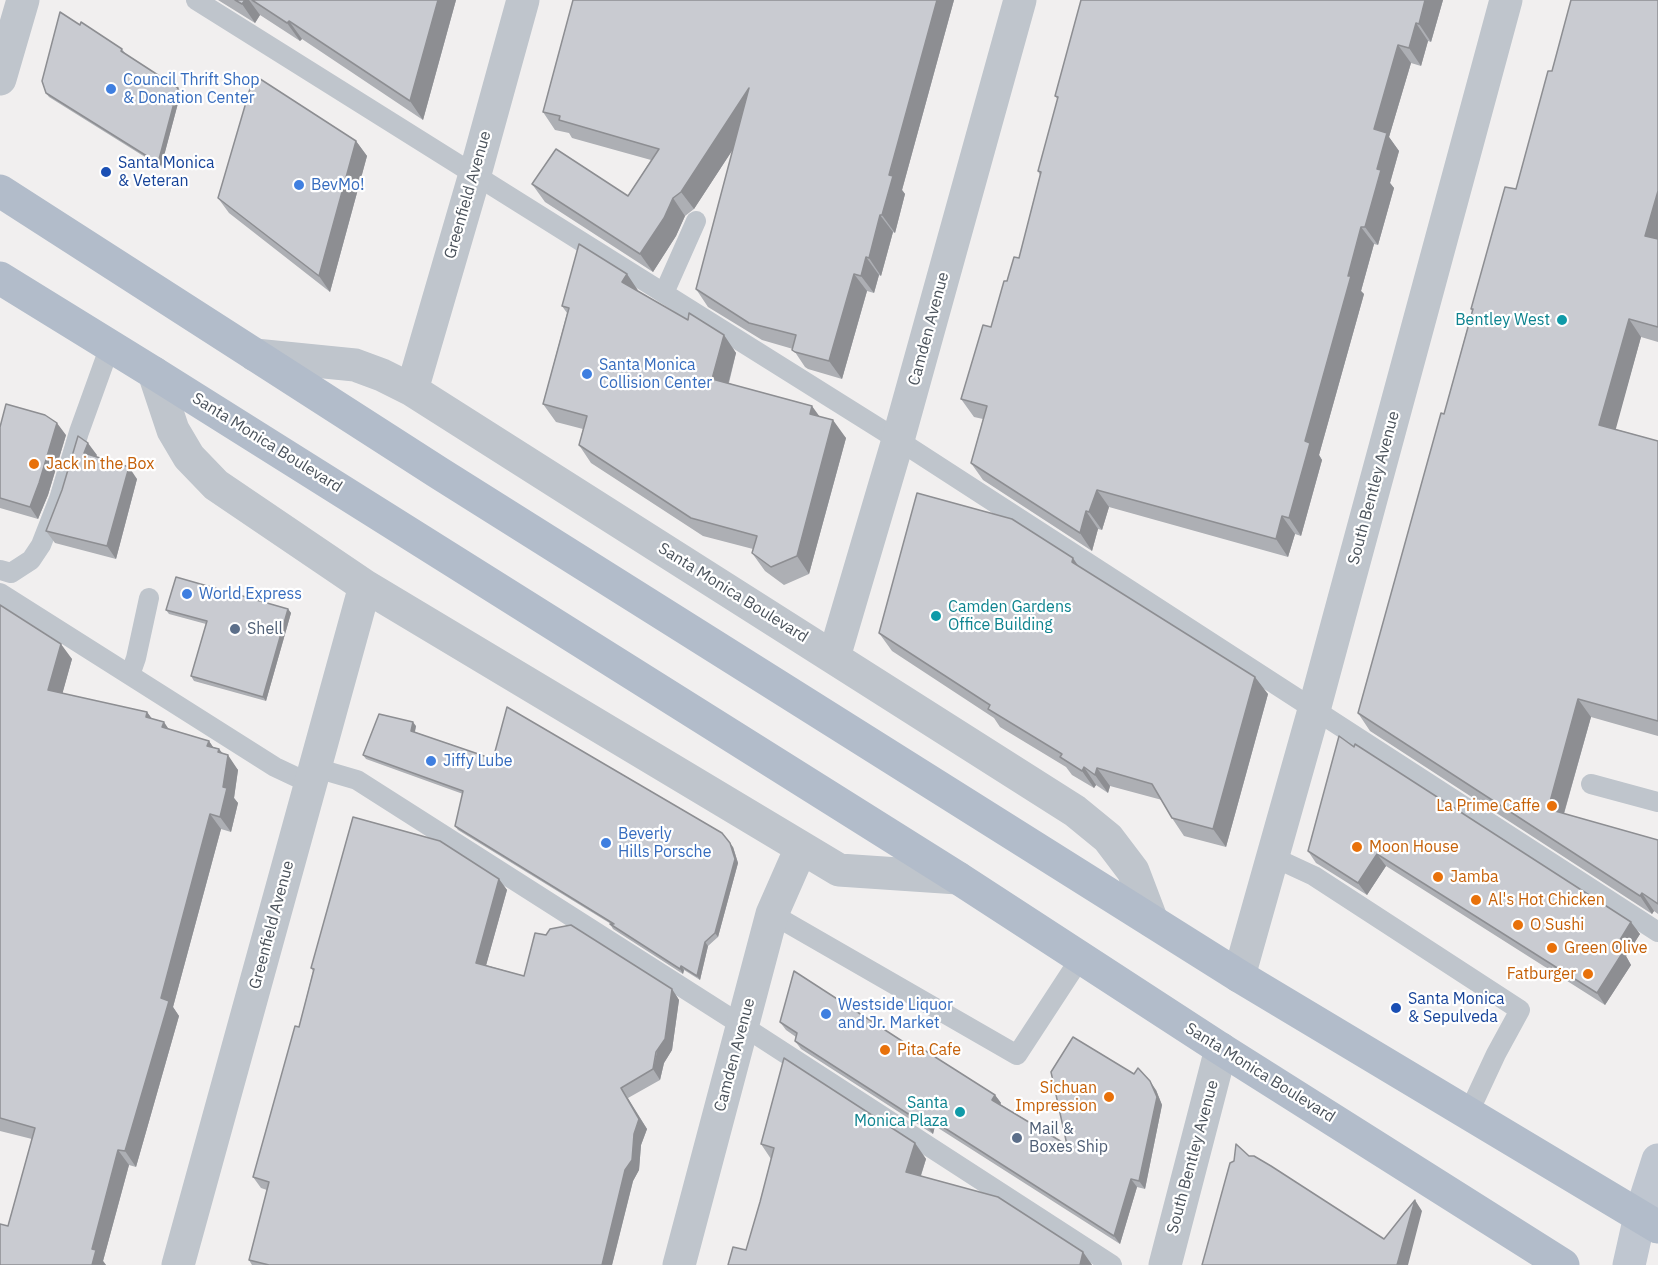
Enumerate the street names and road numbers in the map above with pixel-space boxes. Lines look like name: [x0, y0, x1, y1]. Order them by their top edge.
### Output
street label: Greenfield Avenue: [441, 129, 495, 261]
street label: Camden Avenue: [905, 270, 953, 388]
street label: Santa Monica Boulevard: [189, 389, 345, 497]
street label: South Bentley Avenue: [1344, 409, 1404, 567]
street label: Santa Monica Boulevard: [655, 539, 811, 647]
street label: Greenfield Avenue: [246, 859, 298, 991]
street label: Camden Avenue: [711, 996, 759, 1114]
street label: Santa Monica Boulevard: [1182, 1019, 1338, 1127]
street label: South Bentley Avenue: [1163, 1078, 1223, 1236]

